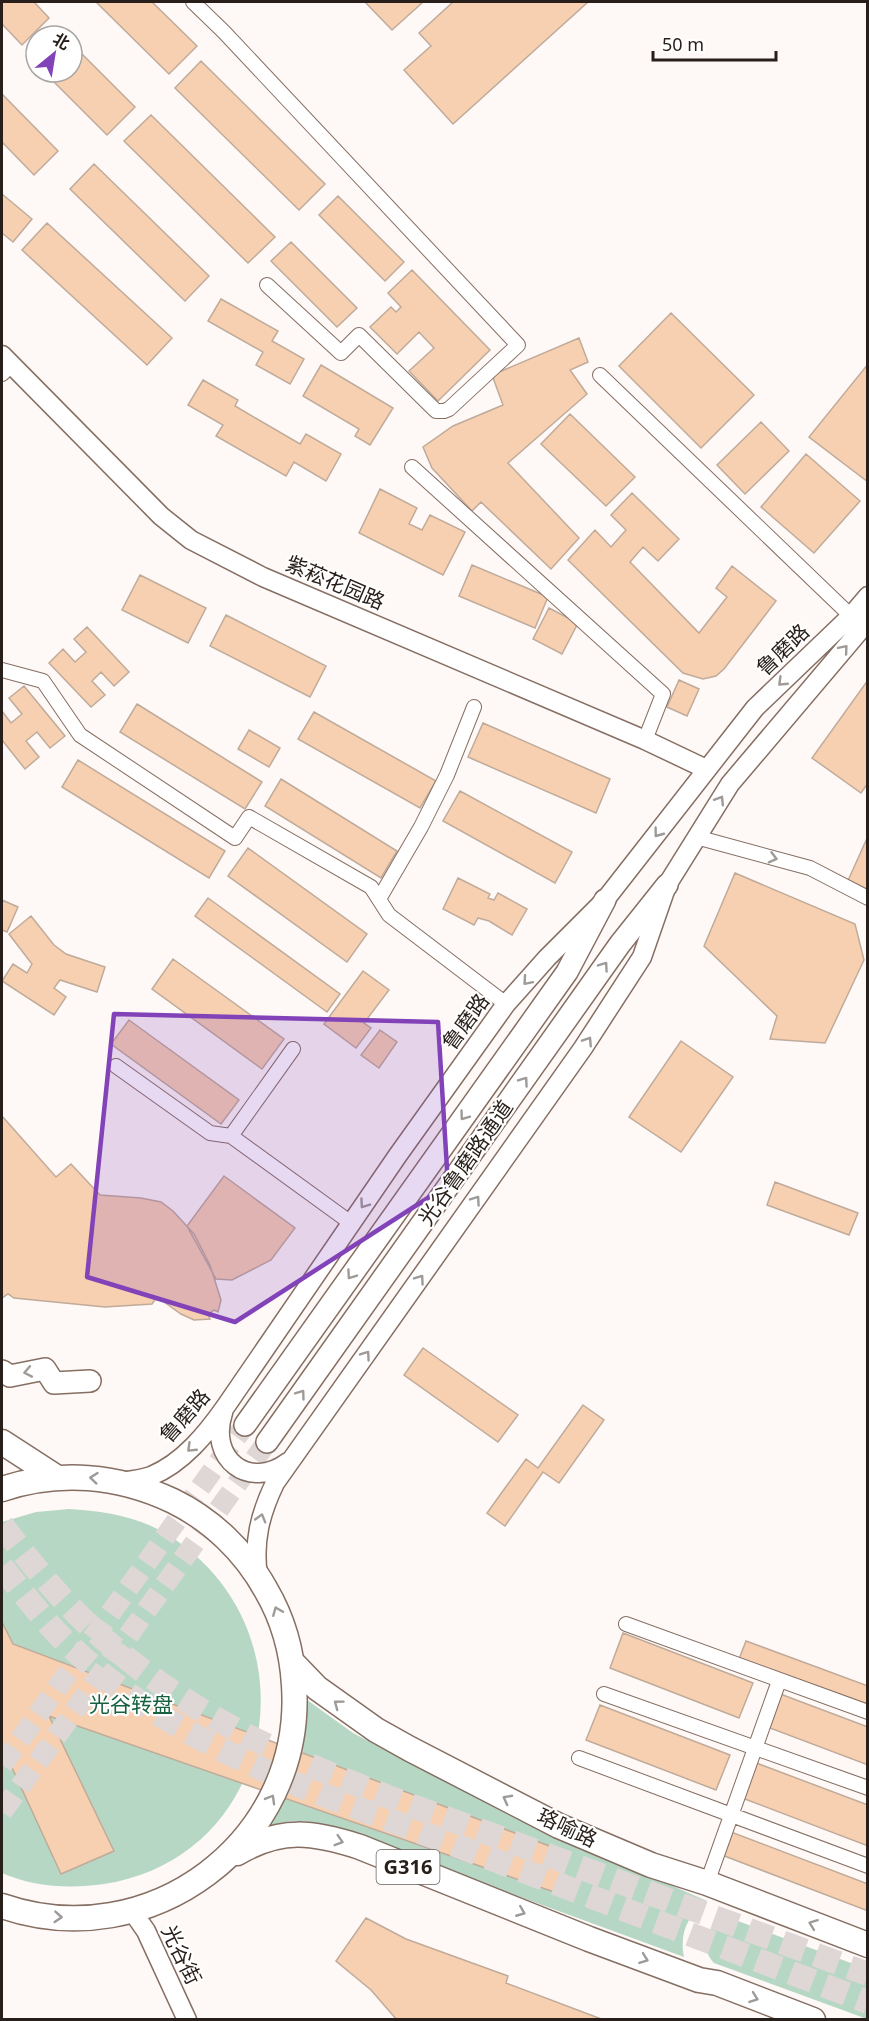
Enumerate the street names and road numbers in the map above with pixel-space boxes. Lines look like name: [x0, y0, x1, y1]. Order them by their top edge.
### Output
street label: 紫菘花园路: [282, 549, 389, 615]
street label: 鲁磨路: [750, 617, 815, 681]
street label: 鲁磨路: [435, 988, 495, 1055]
street label: 光谷鲁磨路通道: [412, 1094, 519, 1231]
street label: 鲁磨路: [153, 1382, 215, 1448]
street label: 珞喻路: [533, 1801, 602, 1853]
road number: G316: [376, 1850, 440, 1884]
street label: 光谷街: [156, 1920, 208, 1989]

